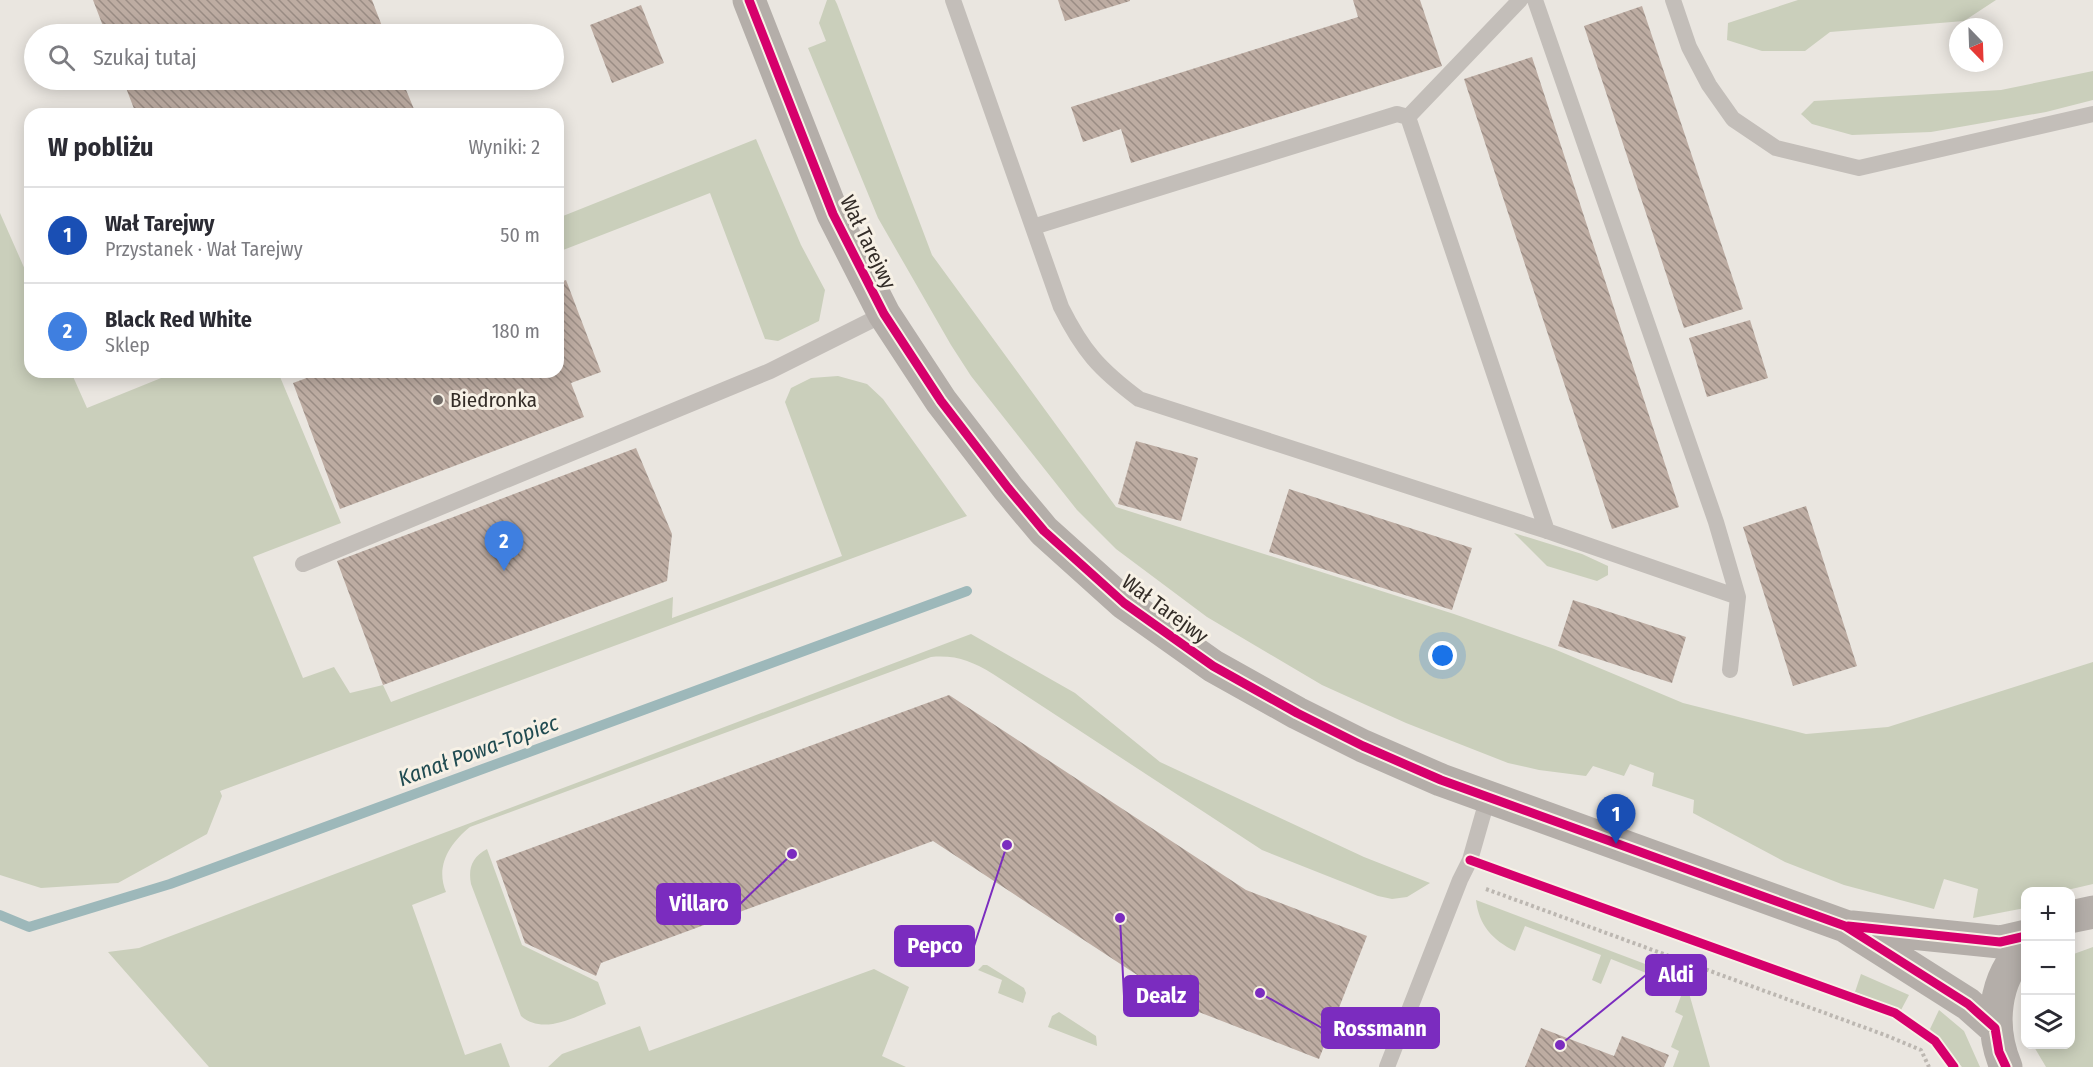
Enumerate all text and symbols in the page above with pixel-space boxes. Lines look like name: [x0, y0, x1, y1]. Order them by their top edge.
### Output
north arrow: [1949, 18, 2003, 72]
search box: [24, 24, 564, 90]
icon: search: [45, 41, 78, 74]
text: Szukaj tutaj: [93, 44, 197, 71]
text: W pobliżu: [48, 132, 154, 163]
text: Wyniki: 2: [468, 135, 540, 159]
street label: Wał Tarejwy: [834, 191, 902, 294]
text: Wał Tarejwy: [105, 210, 214, 237]
text: 1: [63, 223, 72, 247]
text: 50 m: [500, 223, 540, 247]
text: Przystanek · Wał Tarejwy: [105, 237, 303, 261]
text: Black Red White: [105, 306, 252, 333]
text: 2: [63, 319, 72, 343]
text: 180 m: [492, 319, 540, 343]
text: Sklep: [105, 333, 150, 357]
place label: Biedronka: [450, 387, 537, 413]
marker: Biedronka: [431, 393, 445, 407]
pin: 2: [484, 522, 524, 571]
street label: Wał Tarejwy: [1117, 569, 1214, 649]
your location: [1428, 641, 1457, 670]
water label: Kanał Powa-Topiec: [394, 709, 563, 792]
pin: 1: [1596, 794, 1636, 844]
callout: Villaro: [657, 884, 740, 924]
map controls: [2021, 887, 2075, 1049]
button: +: [2021, 887, 2075, 941]
text: Villaro: [668, 890, 729, 917]
callout: Pepco: [895, 926, 974, 966]
text: Pepco: [907, 932, 963, 959]
button: −: [2021, 941, 2075, 995]
callout: Aldi: [1646, 955, 1706, 995]
text: Aldi: [1657, 961, 1694, 988]
callout: Dealz: [1124, 976, 1198, 1016]
text: Dealz: [1136, 982, 1186, 1009]
button: layers: [2021, 995, 2075, 1049]
callout: Rossmann: [1322, 1008, 1439, 1048]
text: Rossmann: [1333, 1015, 1427, 1042]

